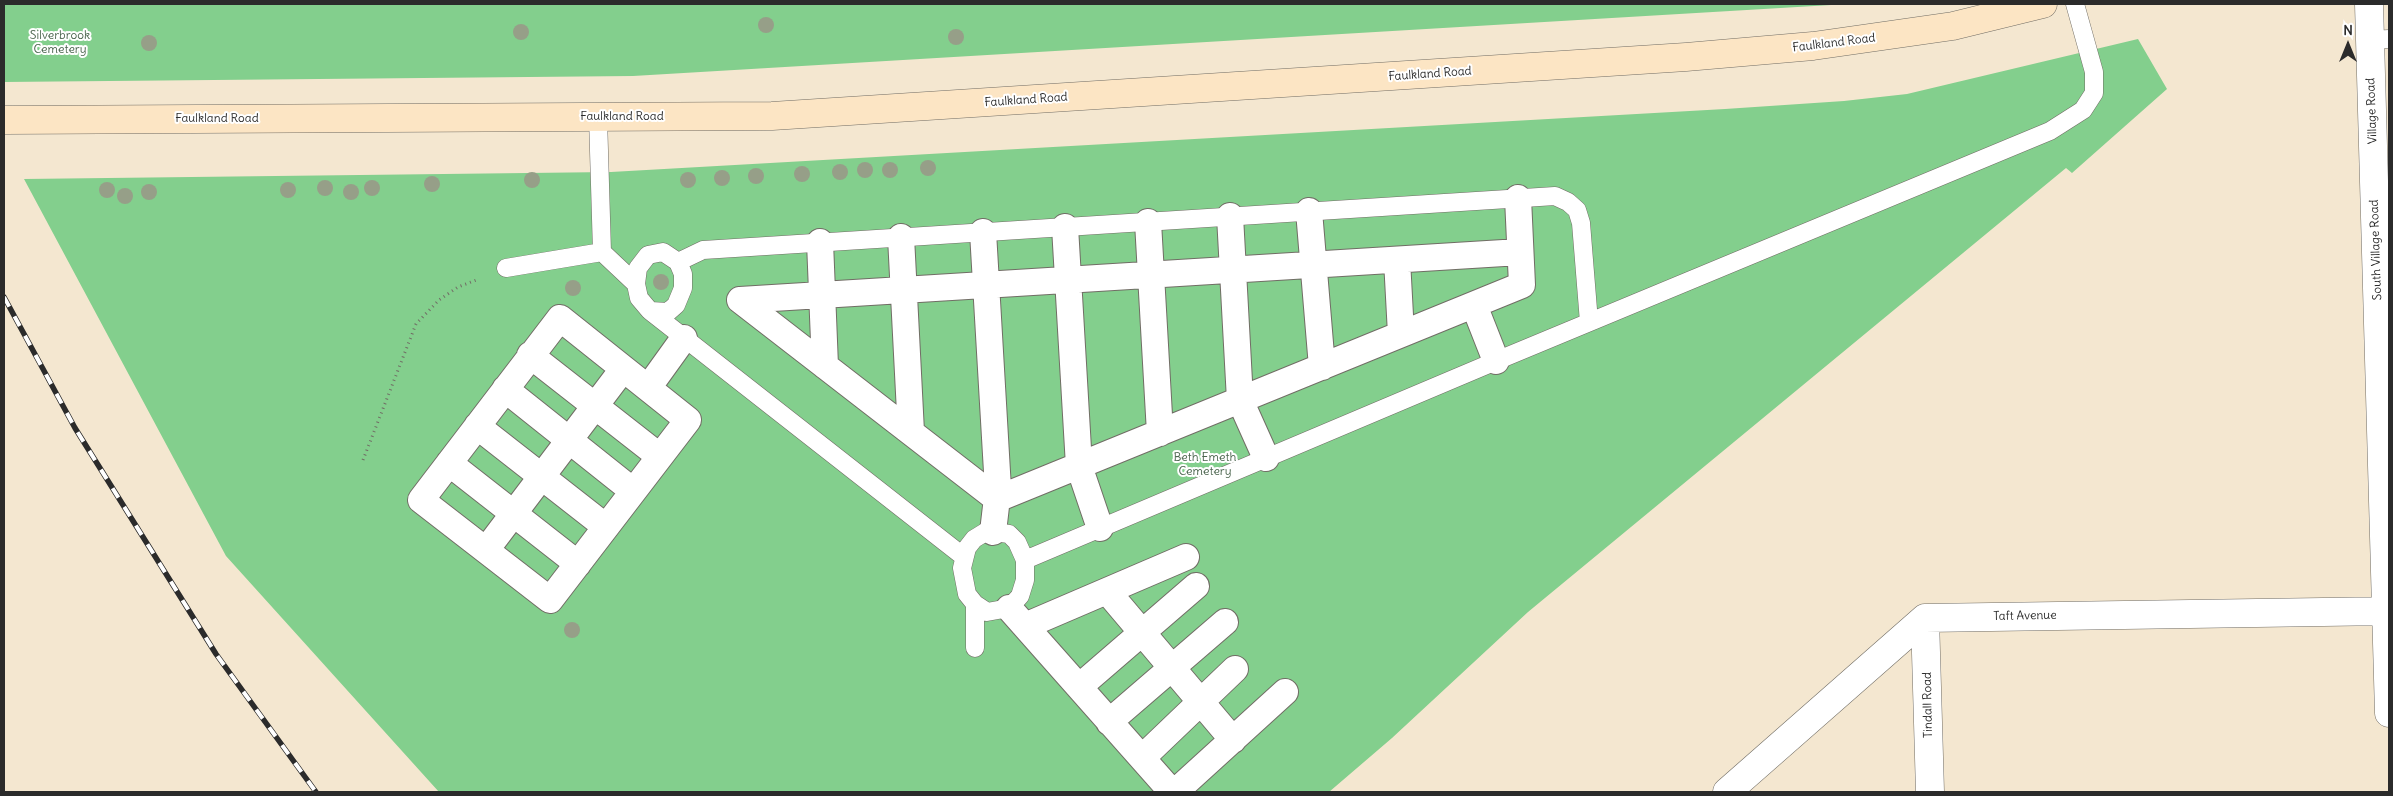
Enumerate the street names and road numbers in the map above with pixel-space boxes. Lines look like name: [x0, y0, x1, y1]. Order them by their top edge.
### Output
street label: Faulkland Road: [1792, 31, 1876, 55]
street label: Faulkland Road: [1388, 64, 1472, 84]
street label: Village Road: [2364, 78, 2380, 144]
street label: Faulkland Road: [984, 90, 1068, 110]
street label: Faulkland Road: [580, 110, 664, 124]
street label: Faulkland Road: [175, 112, 259, 126]
street label: South Village Road: [2367, 199, 2385, 301]
street label: Taft Avenue: [1993, 608, 2057, 624]
street label: Tindall Road: [1920, 672, 1936, 738]

